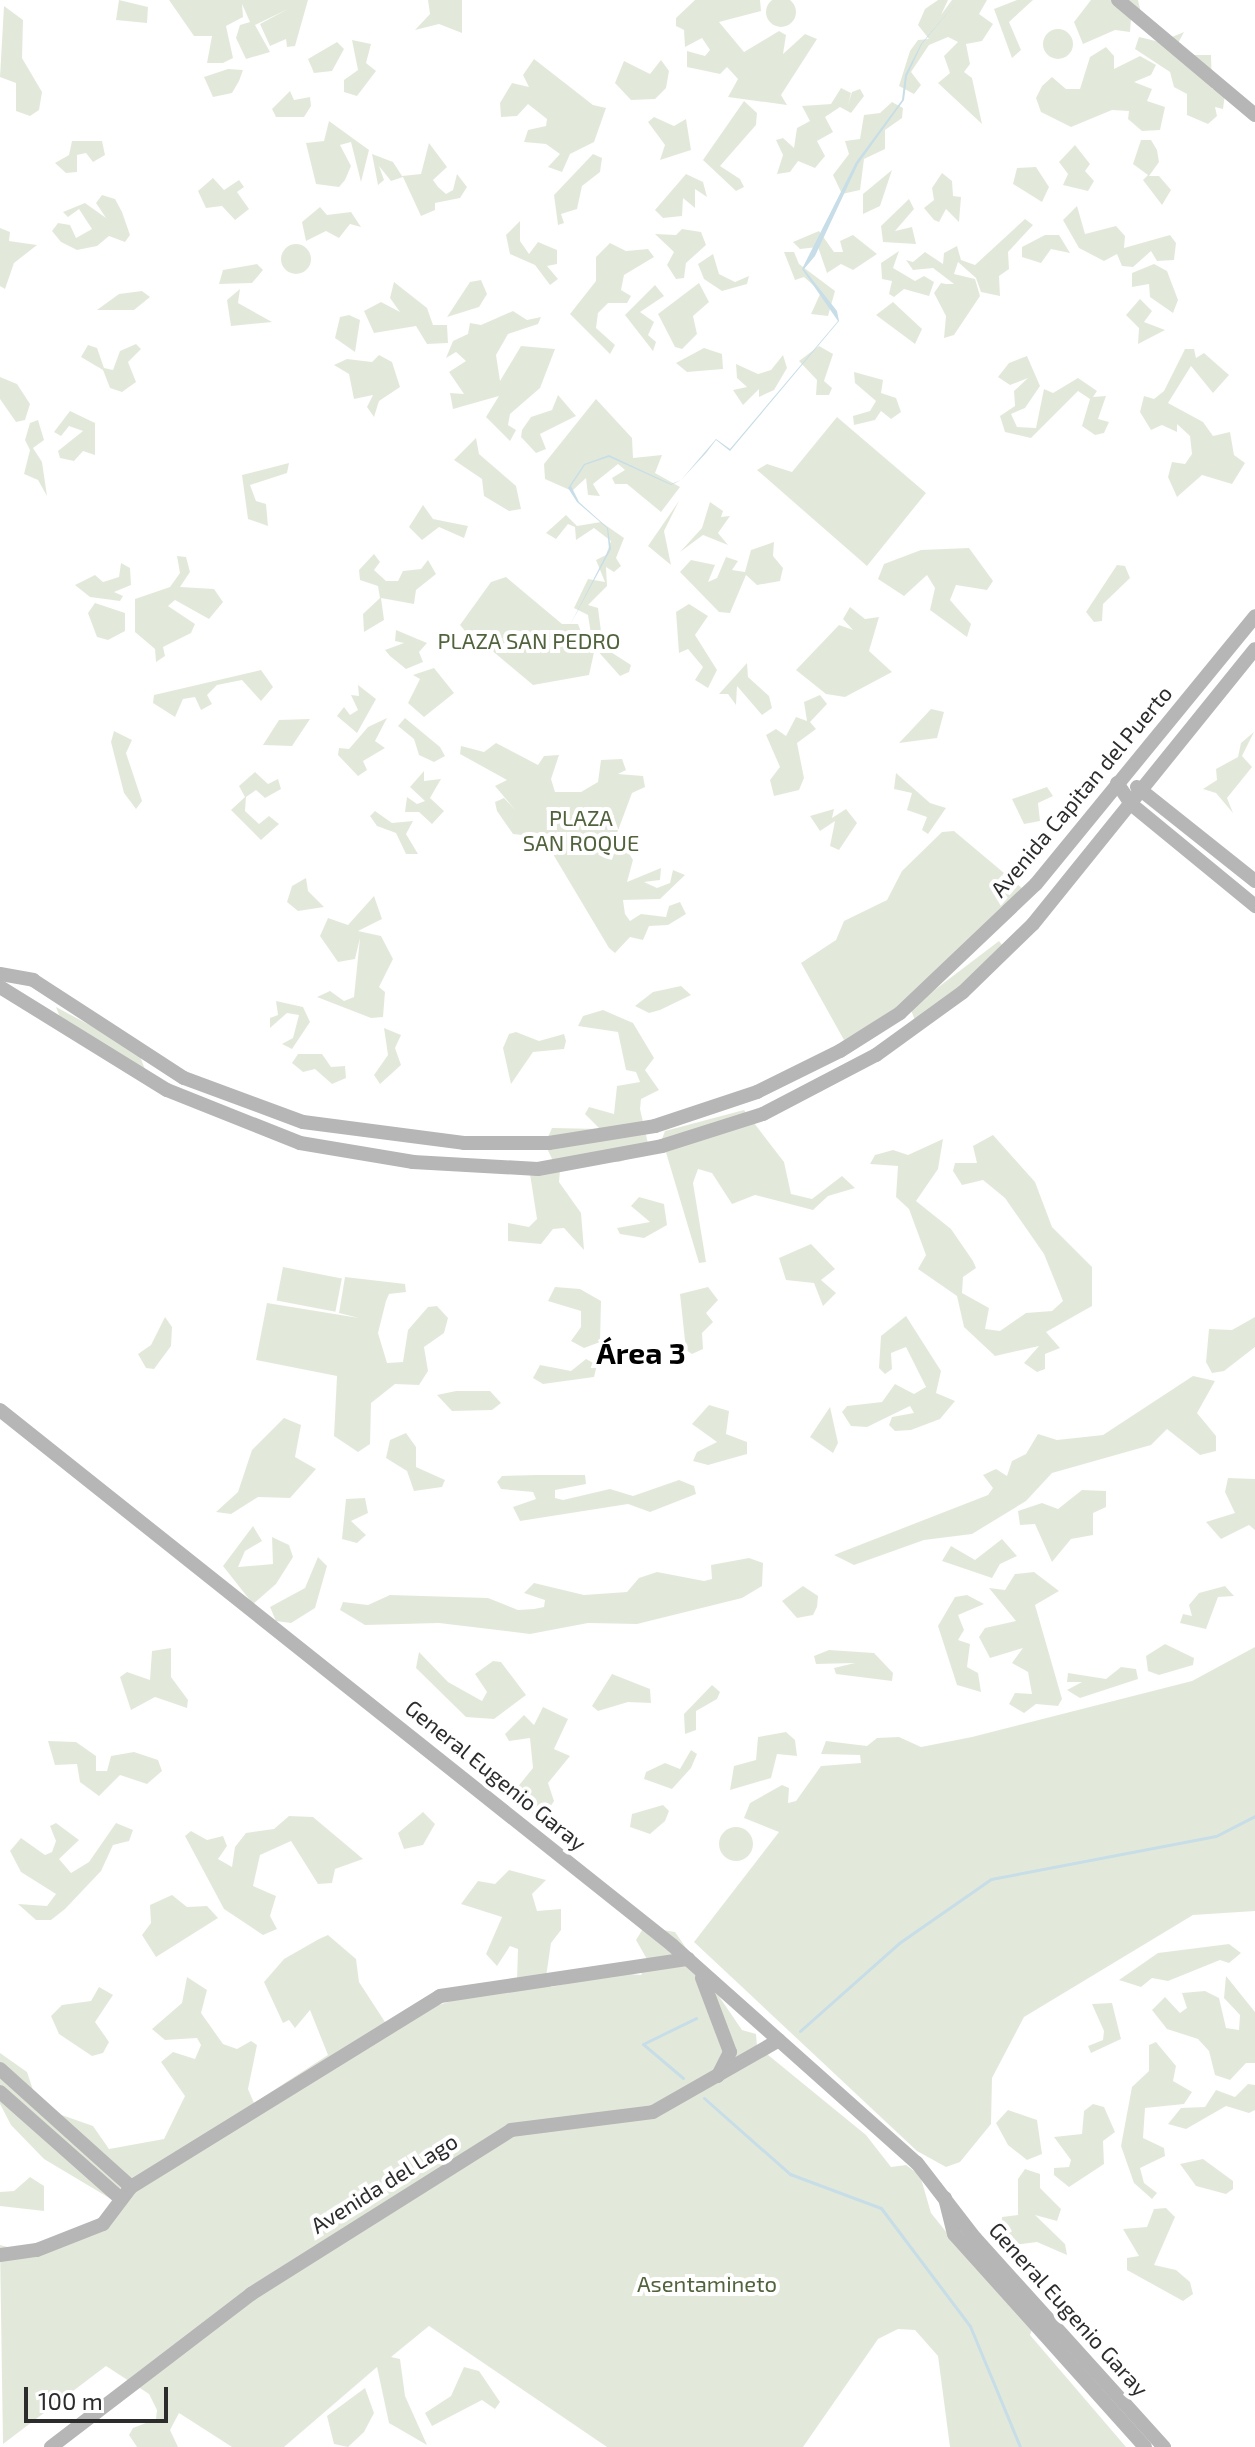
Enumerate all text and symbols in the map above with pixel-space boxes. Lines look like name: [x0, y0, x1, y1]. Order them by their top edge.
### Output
park label: PLAZA SAN PEDRO: [437, 628, 621, 654]
street label: Avenida Capitan del Puerto: [985, 680, 1177, 902]
park label: PLAZA SAN ROQUE: [523, 804, 639, 856]
district label: Área 3: [596, 1334, 686, 1370]
street label: General Eugenio Garay: [400, 1694, 592, 1856]
street label: Avenida del Lago: [306, 2127, 462, 2239]
street label: General Eugenio Garay: [984, 2216, 1154, 2402]
park label: Asentamineto: [637, 2271, 777, 2297]
scale bar: [28, 2371, 172, 2421]
text: 100 m: [38, 2386, 103, 2415]

